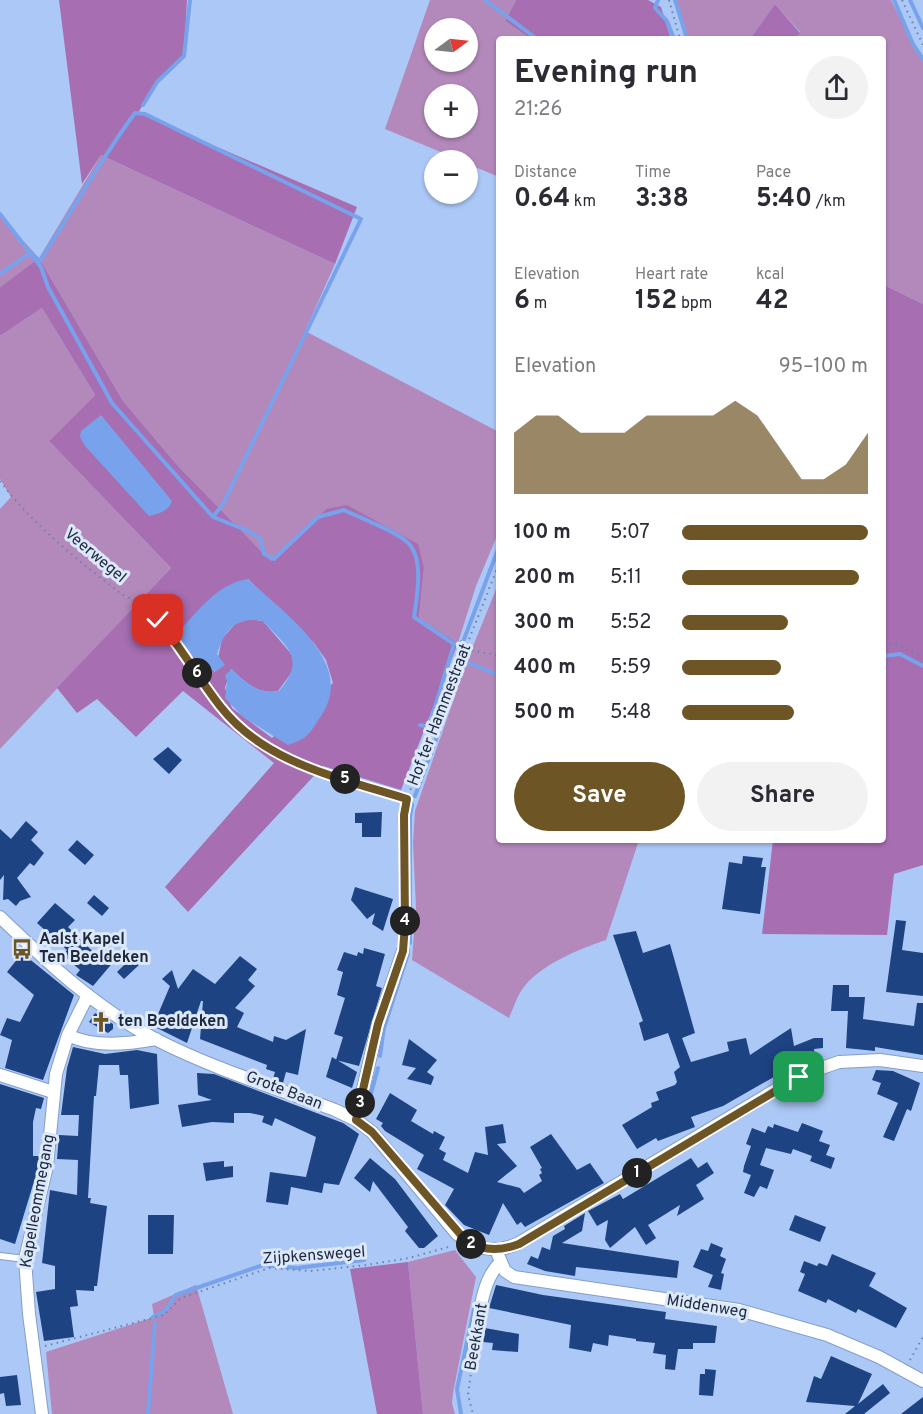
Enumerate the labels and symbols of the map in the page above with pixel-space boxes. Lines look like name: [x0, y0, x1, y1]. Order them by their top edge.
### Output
north arrow: [424, 18, 478, 72]
street label: Veerwegel: [60, 524, 130, 588]
pin: [132, 594, 183, 645]
street label: Hof ter Hammestraat: [404, 641, 476, 789]
pin: 6: [182, 658, 212, 688]
pin: 5: [330, 764, 360, 794]
pin: 4: [390, 906, 420, 936]
place label: Aalst Kapel Ten Beeldeken: [39, 930, 149, 968]
bus stop icon: Aalst Kapel Ten Beeldeken: [10, 937, 34, 961]
church icon: ten Beeldeken: [89, 1010, 113, 1034]
place label: ten Beeldeken: [118, 1012, 226, 1032]
pin: [773, 1051, 824, 1102]
street label: Grote Baan: [243, 1067, 325, 1115]
pin: 3: [345, 1088, 375, 1118]
street label: Kapelleommegang: [16, 1133, 60, 1269]
pin: 1: [622, 1158, 652, 1188]
pin: 2: [456, 1229, 486, 1259]
street label: Zijpkenswegel: [262, 1242, 366, 1270]
street label: Middenweg: [665, 1291, 749, 1323]
street label: Beekkant: [461, 1302, 493, 1372]

